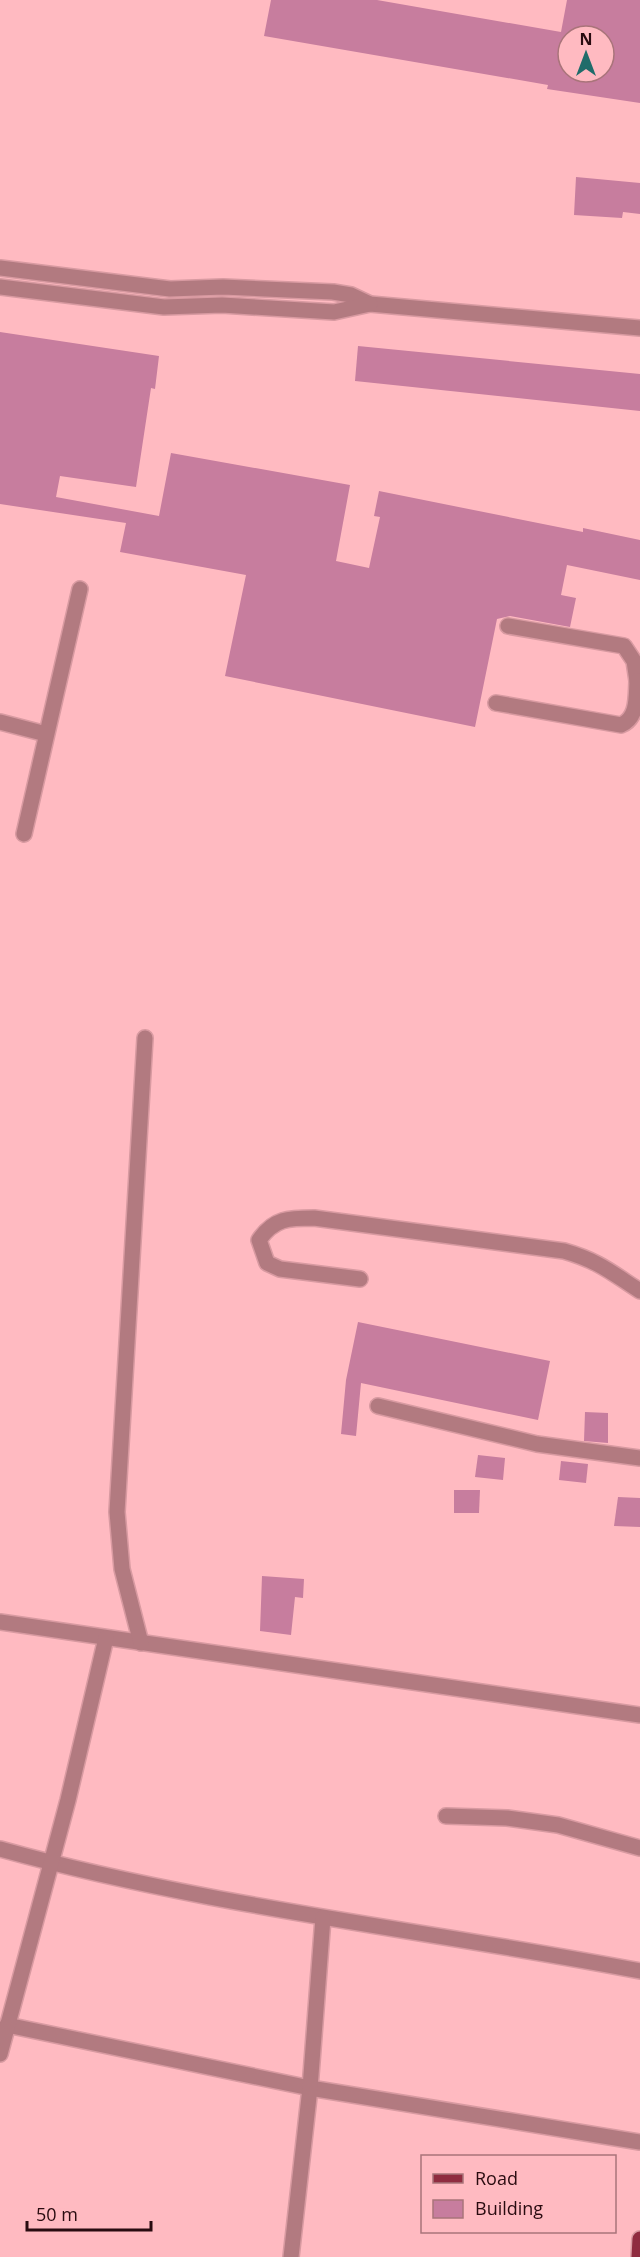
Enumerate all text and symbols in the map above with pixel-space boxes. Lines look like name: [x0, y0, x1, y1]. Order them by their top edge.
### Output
north arrow: [556, 24, 616, 84]
text: N: [579, 28, 593, 50]
legend: [421, 2155, 616, 2233]
text: Road: [475, 2166, 518, 2190]
scale bar: [27, 2194, 152, 2232]
text: Building: [475, 2196, 543, 2220]
text: 50 m: [36, 2202, 78, 2226]

